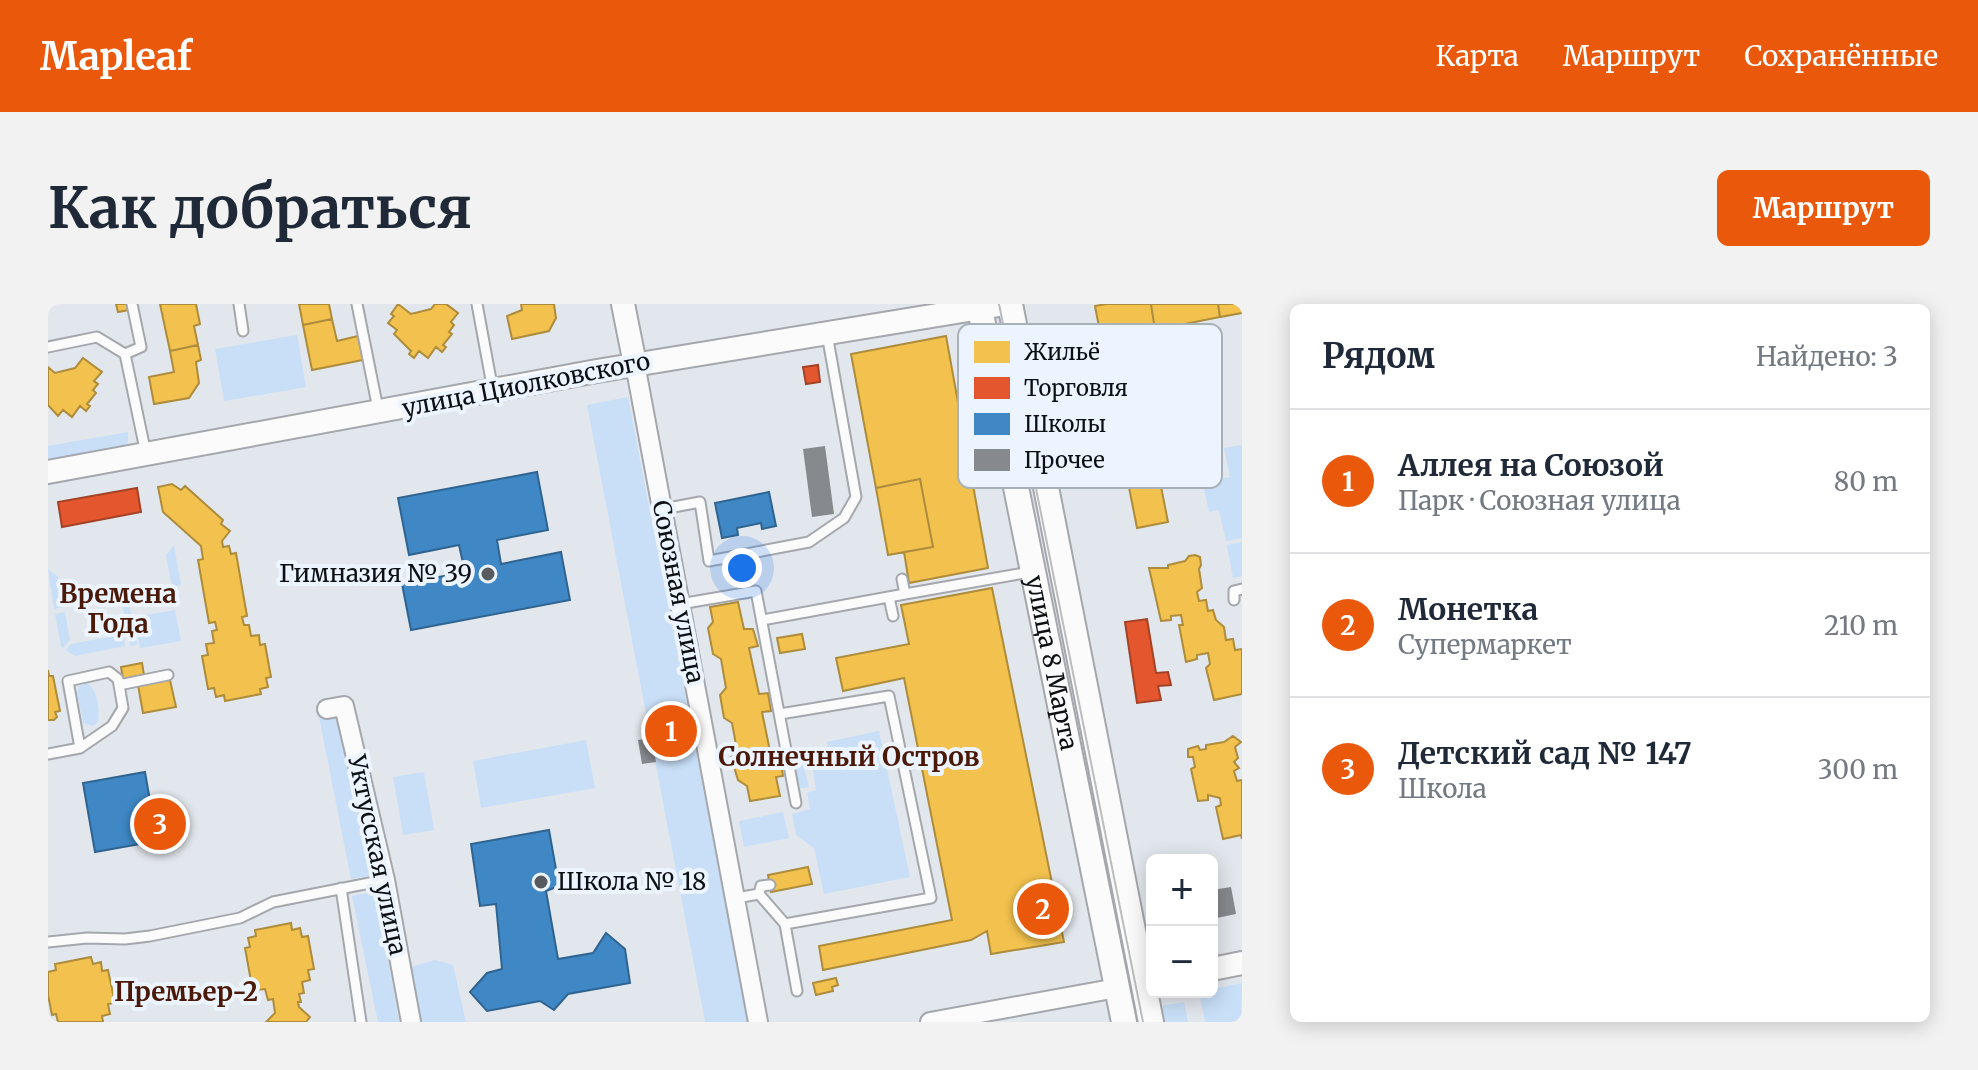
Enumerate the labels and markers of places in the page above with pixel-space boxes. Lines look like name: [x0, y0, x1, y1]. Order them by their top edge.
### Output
place label: Гимназия № 39: [279, 558, 472, 589]
marker: Гимназия № 39: [479, 565, 497, 583]
pin: 1: [645, 701, 697, 761]
pin: 3: [134, 794, 186, 854]
place label: Школа № 18: [557, 866, 706, 897]
marker: Школа № 18: [532, 873, 550, 891]
pin: 2: [1017, 879, 1069, 939]

